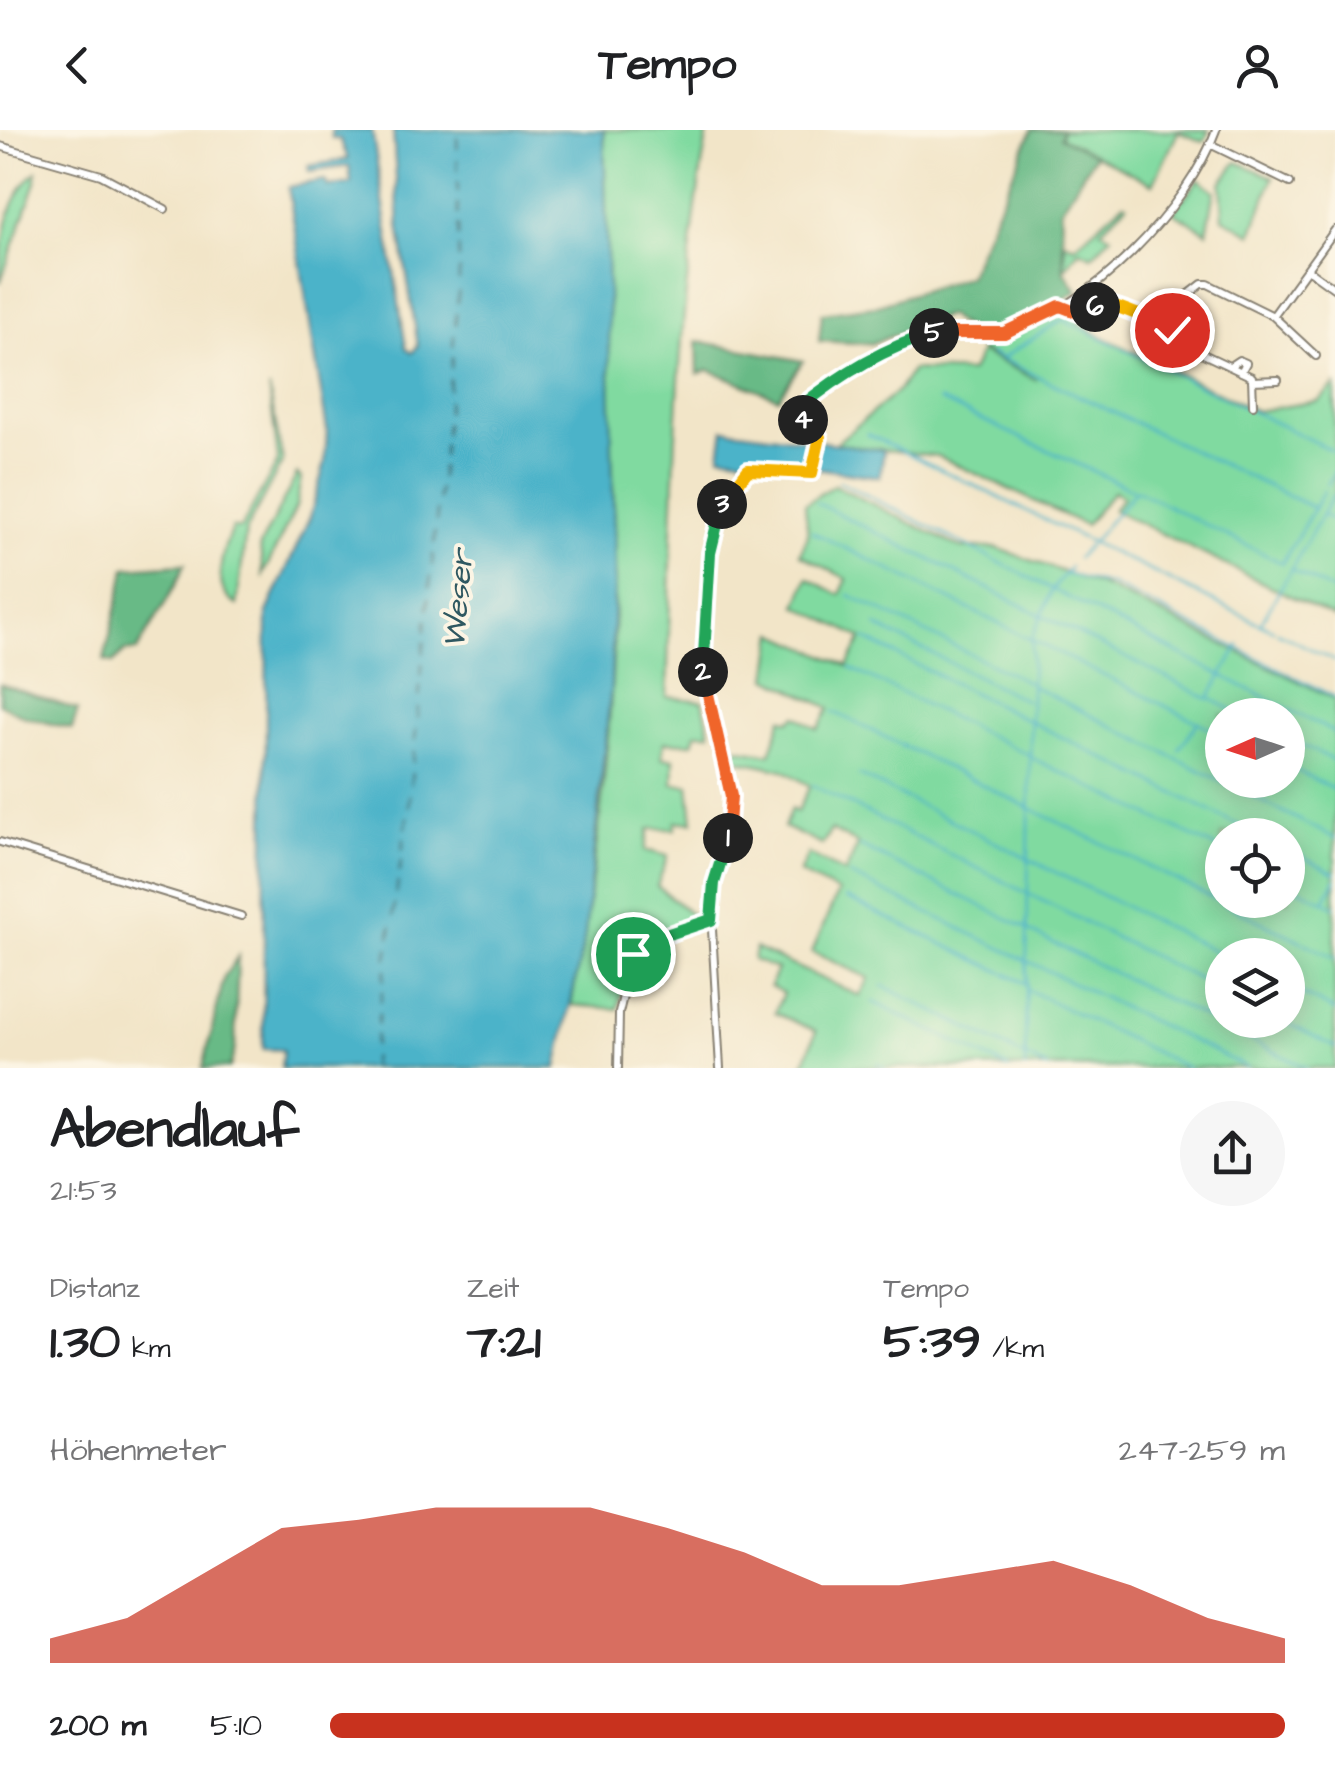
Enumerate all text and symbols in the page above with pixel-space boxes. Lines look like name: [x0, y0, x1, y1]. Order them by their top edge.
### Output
text: Tempo: [599, 34, 736, 96]
icon: back: [50, 38, 105, 93]
icon: person: [1230, 38, 1285, 93]
pin: 6: [1070, 282, 1120, 332]
text: 6: [1086, 287, 1104, 326]
pin: [1130, 288, 1215, 373]
icon: check: [1145, 303, 1200, 358]
pin: 5: [909, 308, 959, 358]
text: 5: [924, 313, 944, 352]
pin: 4: [778, 395, 828, 445]
text: 4: [793, 400, 813, 439]
pin: 3: [697, 479, 747, 529]
text: 3: [715, 484, 729, 523]
water label: Weser: [432, 545, 485, 650]
pin: 2: [678, 647, 728, 697]
text: 2: [695, 652, 711, 691]
north arrow: [1205, 698, 1305, 798]
map controls: [1205, 698, 1305, 1038]
pin: 1: [703, 813, 753, 863]
text: 1: [726, 818, 730, 857]
button: locate: [1205, 818, 1305, 918]
pin: [591, 912, 676, 997]
icon: arrive: [606, 927, 661, 982]
button: layers: [1205, 938, 1305, 1038]
text: Abendlauf: [50, 1092, 299, 1168]
button: share: [1180, 1101, 1285, 1206]
text: 21:53: [50, 1168, 117, 1213]
text: Distanz: [50, 1269, 140, 1308]
text: Zeit: [467, 1269, 519, 1308]
text: Tempo: [883, 1269, 969, 1308]
text: 1.30: [50, 1308, 120, 1377]
text: 7:21: [467, 1308, 541, 1377]
text: 5:39: [883, 1308, 981, 1377]
text: km: [120, 1329, 171, 1368]
text: /km: [981, 1329, 1044, 1368]
text: Höhenmeter: [50, 1428, 227, 1473]
text: 247–259 m: [1118, 1428, 1285, 1473]
text: 200 m: [50, 1703, 146, 1748]
text: 5:10: [210, 1703, 262, 1748]

